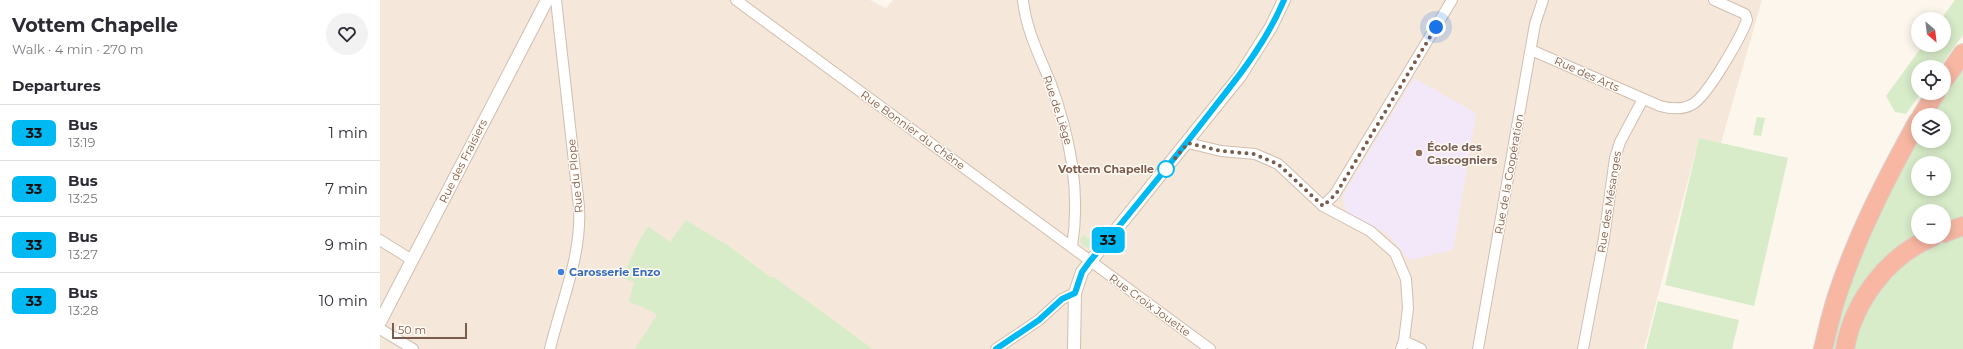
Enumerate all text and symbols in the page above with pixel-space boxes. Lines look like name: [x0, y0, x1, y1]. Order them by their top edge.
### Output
north arrow: [1911, 12, 1951, 52]
map controls: [1911, 12, 1951, 244]
button: heart: [326, 13, 368, 55]
text: Vottem Chapelle: [12, 14, 178, 37]
your location: [1426, 17, 1446, 37]
text: Walk · 4 min · 270 m: [12, 41, 143, 57]
street label: Rue des Arts: [1552, 53, 1622, 95]
button: locate: [1911, 60, 1951, 100]
street label: Rue de Liège: [1040, 74, 1076, 147]
text: Departures: [12, 76, 101, 95]
street label: Rue Bonnier du Chêne: [858, 87, 968, 173]
button: layers: [1911, 108, 1951, 148]
street label: Rue de la Coopération: [1492, 113, 1526, 235]
text: Bus: [68, 115, 98, 134]
street label: Rue des Fraisiers: [436, 116, 490, 205]
text: 1 min: [329, 123, 368, 142]
text: 33: [26, 124, 42, 142]
text: 13:19: [68, 134, 95, 150]
street label: Rue du Plope: [564, 138, 586, 214]
place label: École des Cascogniers: [1427, 140, 1497, 167]
marker: École des Cascogniers: [1414, 148, 1424, 158]
street label: Rue des Mésanges: [1594, 149, 1624, 254]
button: +: [1911, 156, 1951, 196]
marker: Vottem Chapelle: [1157, 160, 1175, 178]
place label: Vottem Chapelle: [1057, 162, 1154, 176]
text: Bus: [68, 171, 98, 190]
text: 7 min: [325, 179, 368, 198]
text: 33: [26, 180, 42, 198]
text: 13:25: [68, 190, 98, 206]
button: −: [1911, 204, 1951, 244]
text: Bus: [68, 227, 98, 246]
line badge: 33: [1090, 227, 1126, 253]
text: 33: [1100, 231, 1116, 249]
text: 9 min: [325, 235, 368, 254]
text: 33: [26, 236, 42, 254]
text: 13:27: [68, 246, 98, 262]
place label: Carosserie Enzo: [569, 265, 660, 279]
marker: Carosserie Enzo: [556, 267, 566, 277]
street label: Rue Croix Jouette: [1107, 271, 1194, 339]
text: Bus: [68, 283, 98, 302]
text: 10 min: [319, 291, 368, 310]
text: 33: [26, 292, 42, 310]
text: 13:28: [68, 302, 98, 318]
scale bar: [392, 321, 467, 340]
text: 50 m: [398, 323, 426, 337]

